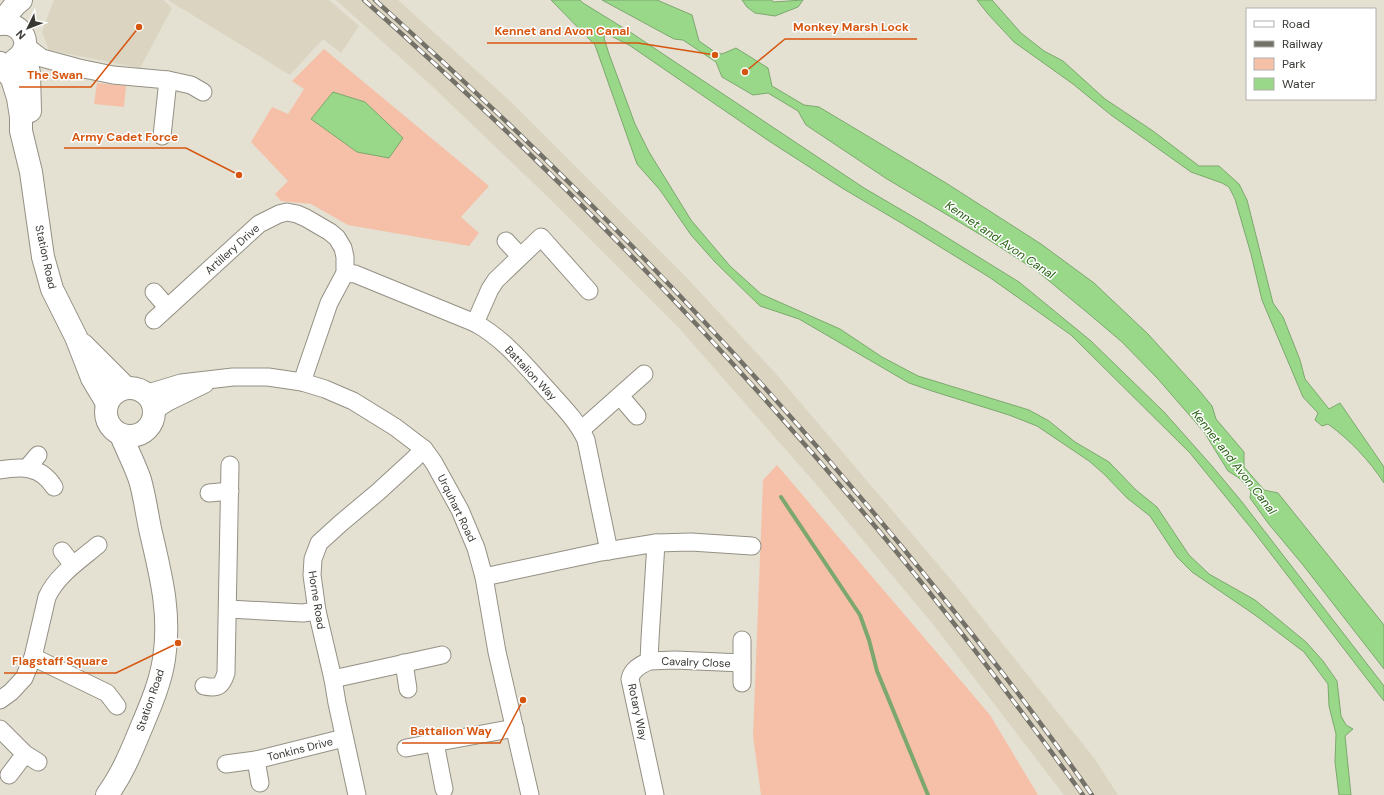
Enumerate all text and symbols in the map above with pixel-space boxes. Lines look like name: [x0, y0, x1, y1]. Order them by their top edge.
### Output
north arrow: [8, 8, 48, 48]
legend: [1246, 8, 1376, 100]
callout: Monkey Marsh Lock: [785, 15, 917, 39]
text: Road: [1282, 16, 1310, 32]
callout: Kennet and Avon Canal: [487, 19, 638, 43]
text: Monkey Marsh Lock: [793, 19, 909, 35]
text: Kennet and Avon Canal: [494, 23, 630, 39]
text: N: [13, 27, 29, 43]
text: Railway: [1282, 36, 1323, 52]
text: Park: [1282, 56, 1306, 72]
callout: The Swan: [19, 63, 91, 87]
text: The Swan: [27, 67, 83, 83]
text: Water: [1282, 76, 1316, 92]
callout: Army Cadet Force: [64, 124, 186, 148]
text: Army Cadet Force: [72, 129, 178, 145]
water label: Kennet and Avon Canal: [942, 197, 1058, 283]
street label: Artillery Drive: [202, 221, 262, 277]
street label: Station Road: [32, 224, 60, 290]
street label: Battalion Way: [502, 343, 560, 403]
water label: Kennet and Avon Canal: [1188, 406, 1280, 518]
street label: Urquhart Road: [435, 472, 479, 544]
street label: Horne Road: [305, 570, 329, 630]
callout: Flagstaff Square: [4, 649, 116, 673]
text: Flagstaff Square: [12, 653, 108, 669]
street label: Cavalry Close: [661, 654, 731, 670]
street label: Station Road: [133, 667, 167, 733]
street label: Rotary Way: [625, 682, 651, 742]
callout: Battalion Way: [402, 719, 500, 743]
text: Battalion Way: [410, 723, 493, 739]
street label: Tonkins Drive: [266, 734, 334, 764]

